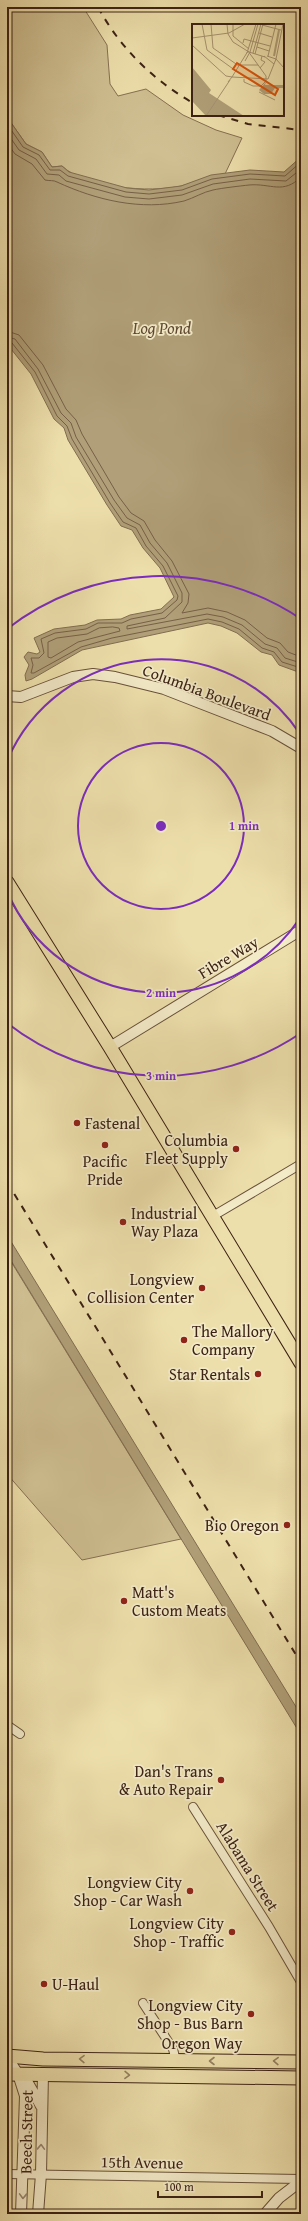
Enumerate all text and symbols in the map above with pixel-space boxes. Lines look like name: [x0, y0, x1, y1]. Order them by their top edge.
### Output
inset map: [192, 24, 284, 116]
water label: Log Pond: [132, 315, 191, 340]
street label: Columbia Boulevard: [139, 658, 275, 727]
text: 1 min: [229, 817, 259, 834]
centre of rings: [154, 819, 168, 833]
street label: Fibre Way: [193, 930, 263, 984]
text: 2 min: [146, 984, 176, 1001]
text: 3 min: [146, 1067, 176, 1084]
place label: Fastenal: [85, 1111, 141, 1135]
marker: Fastenal: [72, 1118, 82, 1128]
place label: Columbia Fleet Supply: [145, 1128, 228, 1170]
marker: Pacific Pride: [100, 1140, 110, 1150]
marker: Columbia Fleet Supply: [231, 1144, 241, 1154]
place label: Pacific Pride: [83, 1149, 127, 1191]
place label: Industrial Way Plaza: [131, 1201, 199, 1243]
marker: Industrial Way Plaza: [118, 1217, 128, 1227]
place label: Longview Collision Center: [87, 1267, 195, 1309]
marker: Longview Collision Center: [197, 1283, 207, 1293]
place label: The Mallory Company: [192, 1319, 273, 1361]
marker: The Mallory Company: [179, 1335, 189, 1345]
place label: Star Rentals: [169, 1362, 250, 1386]
marker: Star Rentals: [253, 1369, 263, 1379]
place label: Bio Oregon: [205, 1513, 279, 1537]
marker: Bio Oregon: [282, 1520, 292, 1530]
place label: Matt's Custom Meats: [132, 1580, 226, 1622]
marker: Matt's Custom Meats: [119, 1596, 129, 1606]
place label: Dan's Trans & Auto Repair: [119, 1759, 213, 1801]
marker: Dan's Trans & Auto Repair: [216, 1775, 226, 1785]
street label: Alabama Street: [211, 1816, 285, 1916]
place label: Longview City Shop - Car Wash: [74, 1870, 182, 1912]
marker: Longview City Shop - Car Wash: [185, 1886, 195, 1896]
place label: Longview City Shop - Traffic: [129, 1911, 224, 1953]
marker: Longview City Shop - Traffic: [227, 1927, 237, 1937]
place label: U-Haul: [52, 1972, 100, 1996]
marker: U-Haul: [39, 1979, 49, 1989]
place label: Longview City Shop - Bus Barn: [137, 1993, 243, 2035]
marker: Longview City Shop - Bus Barn: [246, 2009, 256, 2019]
street label: Oregon Way: [162, 2031, 242, 2055]
one-way arrow: [79, 2055, 85, 2063]
one-way arrow: [209, 2057, 215, 2065]
one-way arrow: [273, 2057, 279, 2065]
one-way arrow: [124, 2071, 130, 2079]
street label: Beech Street: [13, 2089, 39, 2174]
one-way arrow: [37, 2144, 46, 2150]
street label: 15th Avenue: [100, 2149, 184, 2175]
scale bar: [158, 2173, 262, 2199]
text: 100 m: [164, 2178, 194, 2195]
one-way arrow: [18, 2193, 27, 2199]

